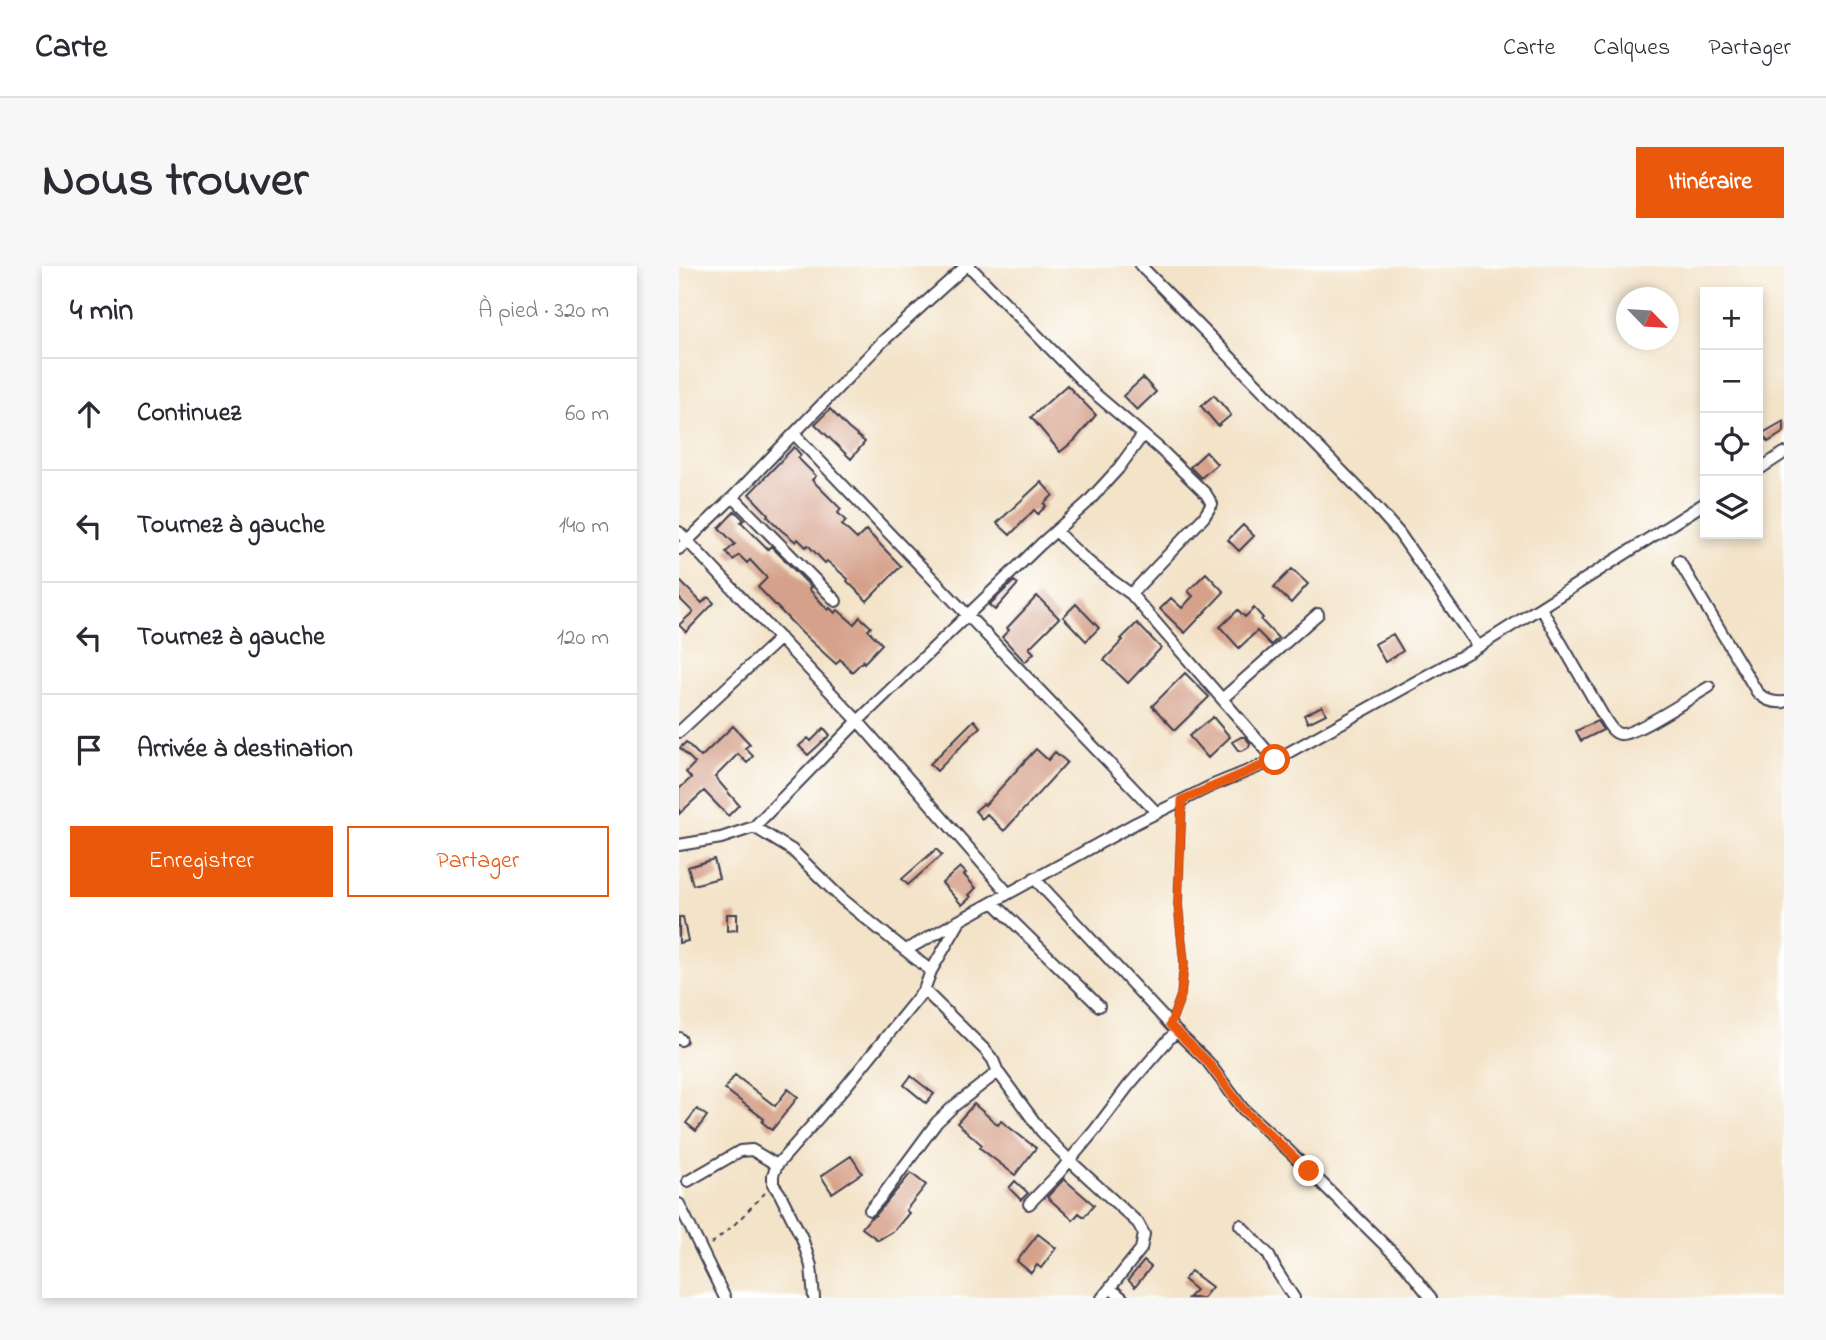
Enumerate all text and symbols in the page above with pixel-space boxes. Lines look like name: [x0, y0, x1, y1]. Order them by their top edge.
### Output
text: Carte: [35, 24, 107, 72]
text: Carte: [1503, 31, 1555, 66]
text: Calques: [1593, 31, 1670, 66]
text: Partager: [1708, 31, 1791, 66]
text: Nous trouver: [42, 146, 308, 218]
button: Itinéraire: [1636, 147, 1784, 218]
north arrow: [1616, 287, 1679, 350]
map controls: [1700, 287, 1763, 539]
button: +: [1700, 287, 1763, 350]
text: 4 min: [70, 290, 133, 334]
text: À pied · 320 m: [478, 295, 609, 328]
button: −: [1700, 350, 1763, 413]
icon: ahead: [70, 395, 108, 433]
text: Continuez: [137, 395, 241, 433]
text: 60 m: [565, 398, 609, 431]
button: locate: [1700, 413, 1763, 476]
button: layers: [1700, 476, 1763, 539]
icon: left: [70, 507, 108, 545]
text: Tournez à gauche: [137, 507, 325, 545]
text: 140 m: [559, 510, 609, 543]
icon: left: [70, 619, 108, 657]
text: Tournez à gauche: [137, 619, 325, 657]
text: 120 m: [557, 622, 609, 655]
icon: arrive: [70, 731, 108, 769]
text: Arrivée à destination: [137, 731, 353, 769]
route start: [1259, 744, 1290, 775]
button: Enregistrer: [70, 826, 333, 897]
button: Partager: [347, 826, 609, 897]
route end: [1293, 1155, 1324, 1186]

